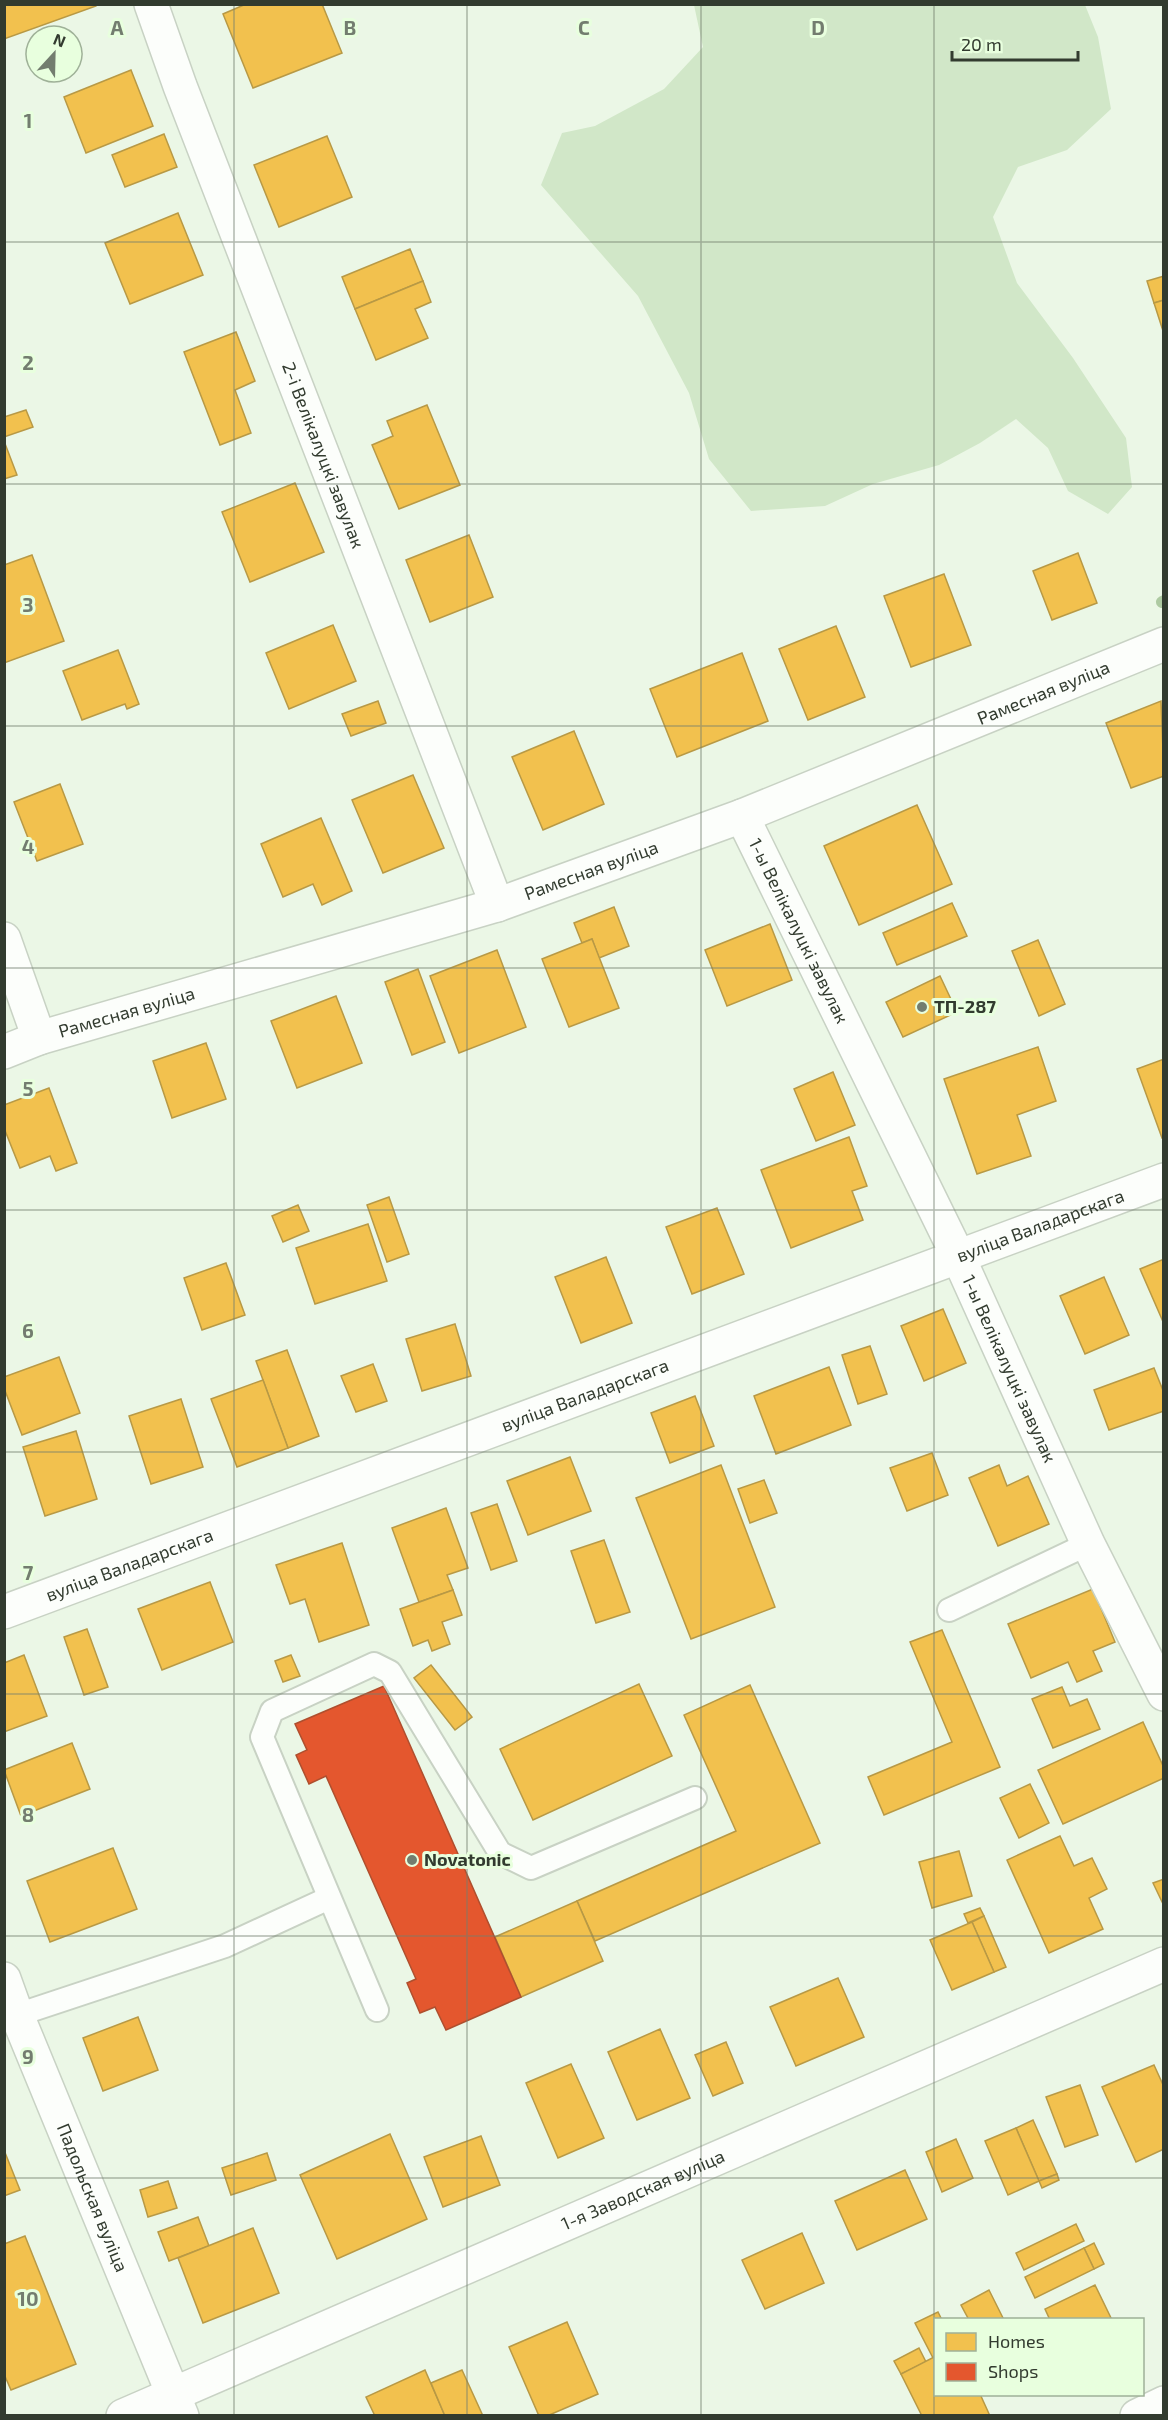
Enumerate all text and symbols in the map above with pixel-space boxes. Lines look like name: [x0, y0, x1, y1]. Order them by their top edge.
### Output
text: A: [110, 15, 124, 39]
text: B: [344, 15, 356, 39]
text: C: [578, 15, 590, 39]
text: D: [811, 15, 825, 39]
north arrow: [24, 24, 84, 84]
scale bar: [952, 24, 1078, 62]
text: N: [51, 29, 69, 51]
text: 20 m: [961, 33, 1002, 55]
text: 1: [24, 108, 32, 132]
text: 2: [22, 350, 34, 374]
street label: 2-і Велікалуцкі завулак: [278, 359, 370, 552]
text: 3: [22, 592, 34, 616]
street label: Рамесная вуліца: [974, 655, 1113, 729]
text: 4: [22, 834, 35, 858]
street label: 1-ы Велікалуцкі завулак: [745, 834, 854, 1027]
street label: Рамесная вуліца: [521, 835, 661, 904]
street label: Рамесная вуліца: [56, 981, 197, 1042]
place label: ТП-287: [934, 995, 996, 1017]
marker: ТП-287: [915, 1000, 929, 1014]
text: 5: [22, 1076, 34, 1100]
street label: вуліца Валадарскага: [953, 1184, 1127, 1266]
street label: 1-ы Велікалуцкі завулак: [958, 1271, 1062, 1466]
text: 6: [22, 1318, 34, 1342]
street label: вуліца Валадарскага: [498, 1353, 671, 1436]
street label: вуліца Валадарскага: [42, 1523, 216, 1606]
text: 7: [23, 1560, 34, 1584]
text: 8: [22, 1802, 34, 1826]
place label: Novatonic: [424, 1848, 511, 1870]
marker: Novatonic: [405, 1853, 419, 1867]
text: 9: [22, 2044, 34, 2068]
street label: Падольская вуліца: [53, 2120, 133, 2275]
street label: 1-я Заводская вуліца: [558, 2144, 728, 2234]
text: 10: [17, 2286, 39, 2310]
legend: [934, 2318, 1144, 2396]
text: Homes: [988, 2330, 1045, 2352]
text: Shops: [988, 2360, 1038, 2382]

